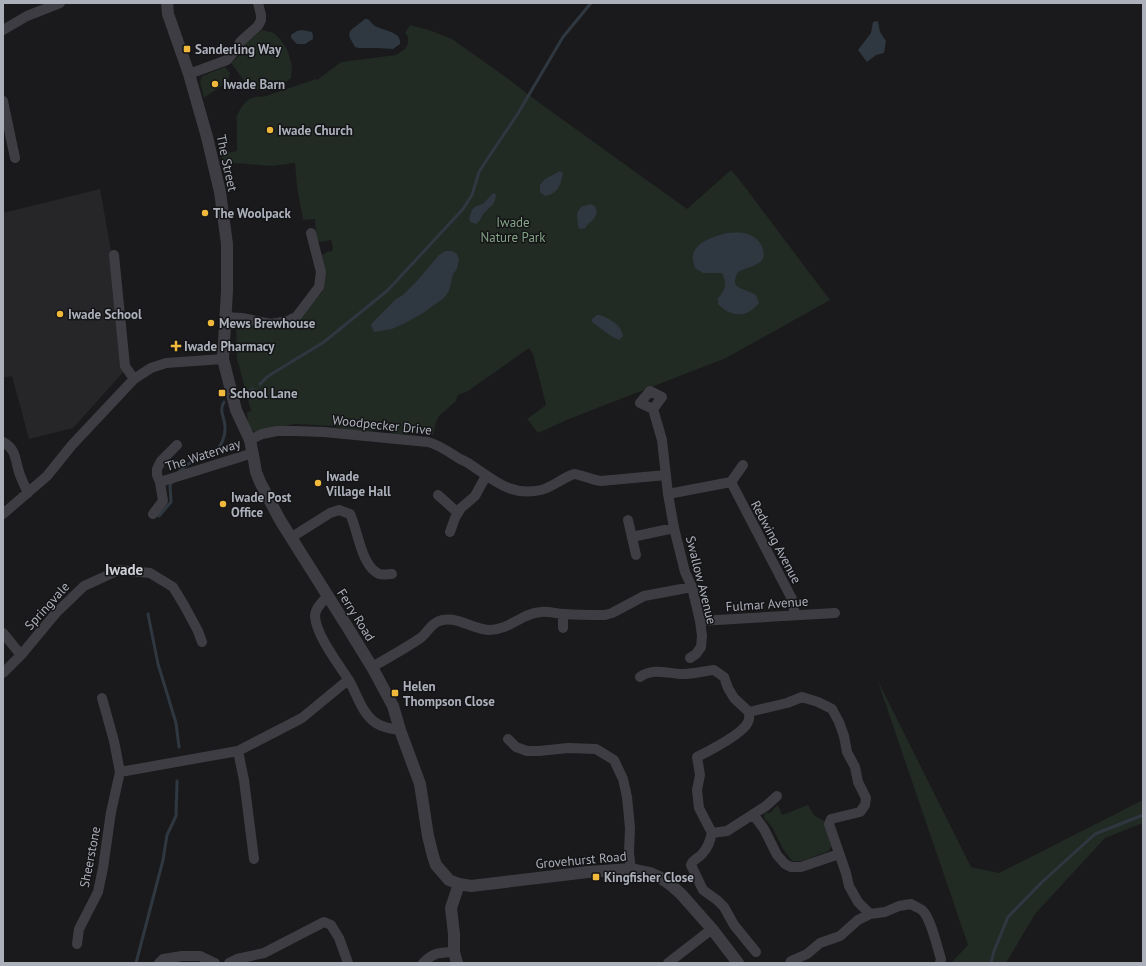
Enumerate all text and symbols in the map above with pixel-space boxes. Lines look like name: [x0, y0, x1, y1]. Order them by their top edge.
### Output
place label: Sanderling Way: [195, 41, 282, 58]
marker: Sanderling Way: [182, 44, 192, 54]
place label: Iwade Barn: [223, 76, 285, 93]
marker: Iwade Barn: [210, 79, 220, 89]
place label: Iwade Church: [278, 122, 353, 139]
marker: Iwade Church: [265, 125, 275, 135]
street label: The Street: [213, 133, 241, 194]
place label: The Woolpack: [213, 205, 291, 222]
marker: The Woolpack: [200, 208, 210, 218]
park label: Iwade Nature Park: [480, 214, 546, 246]
place label: Iwade School: [68, 306, 142, 323]
marker: Iwade School: [55, 309, 65, 319]
place label: Mews Brewhouse: [219, 315, 316, 332]
marker: Mews Brewhouse: [206, 318, 216, 328]
place label: Iwade Pharmacy: [184, 338, 275, 355]
marker: Iwade Pharmacy: [171, 341, 181, 351]
place label: School Lane: [230, 385, 298, 402]
marker: School Lane: [217, 388, 227, 398]
street label: Woodpecker Drive: [331, 411, 433, 439]
street label: The Waterway: [163, 435, 243, 475]
place label: Iwade Village Hall: [325, 468, 391, 500]
marker: Iwade Village Hall: [313, 478, 323, 488]
place label: Iwade Post Office: [231, 489, 292, 521]
street label: Redwing Avenue: [747, 498, 805, 586]
marker: Iwade Post Office: [218, 499, 228, 509]
street label: Swallow Avenue: [682, 534, 720, 626]
district label: Iwade: [105, 560, 143, 579]
street label: Springvale: [21, 578, 73, 634]
street label: Ferry Road: [333, 586, 379, 644]
street label: Fulmar Avenue: [725, 593, 809, 615]
place label: Helen Thompson Close: [403, 678, 495, 710]
marker: Helen Thompson Close: [390, 688, 400, 698]
street label: Sheerstone: [76, 825, 104, 889]
street label: Grovehurst Road: [535, 848, 627, 872]
place label: Kingfisher Close: [604, 869, 694, 886]
marker: Kingfisher Close: [591, 872, 601, 882]

